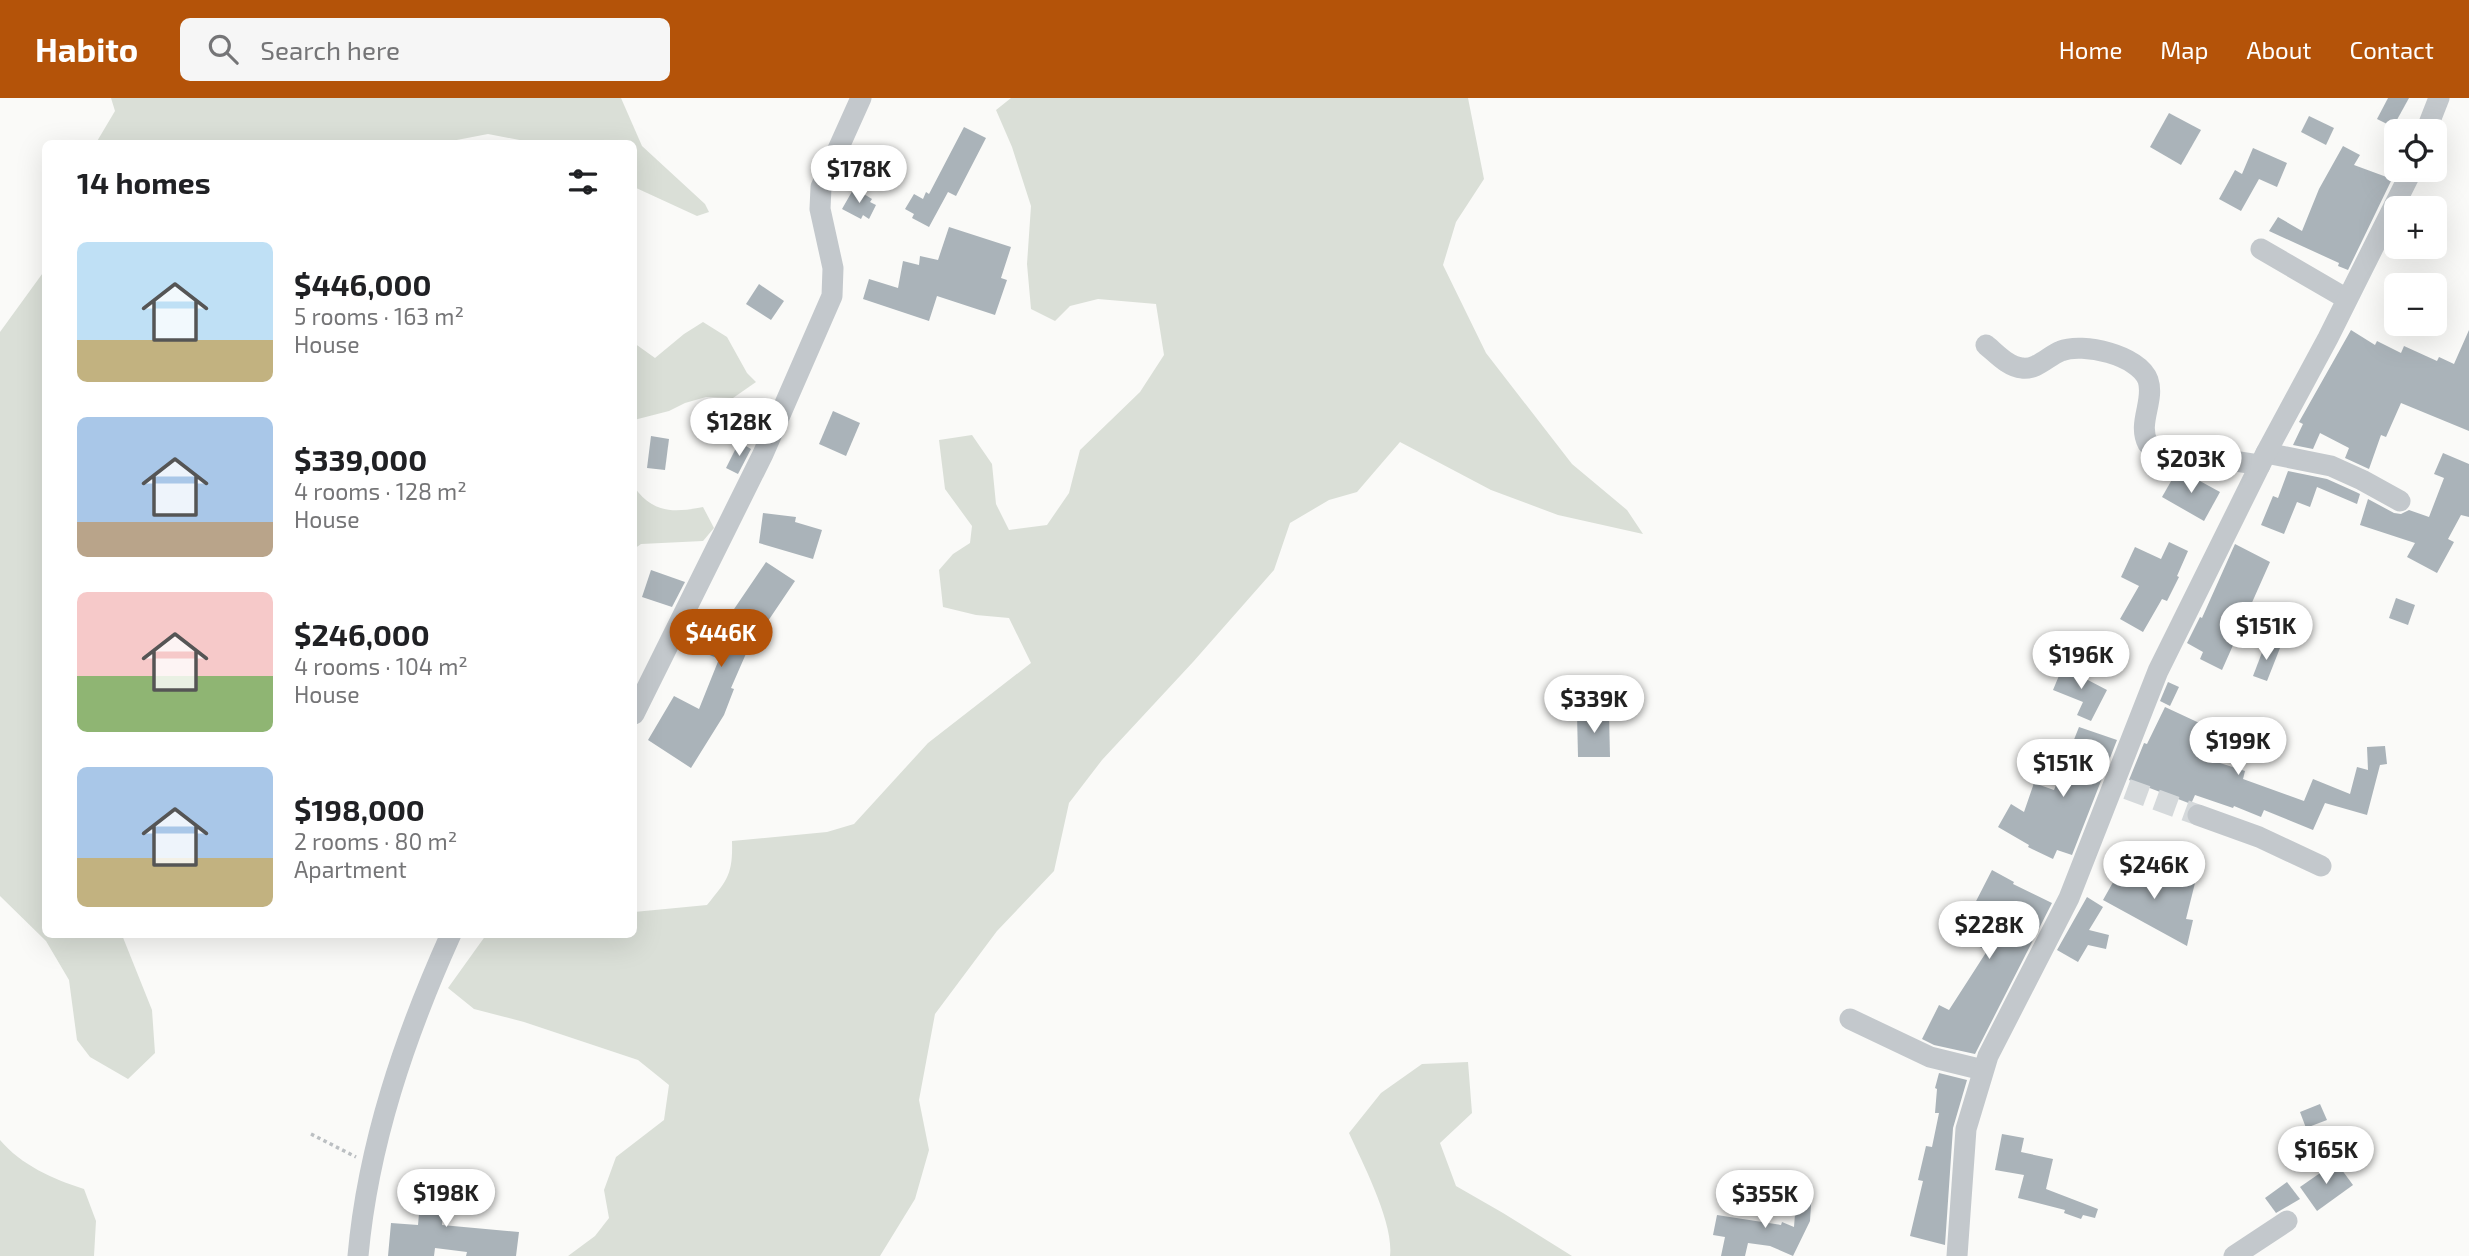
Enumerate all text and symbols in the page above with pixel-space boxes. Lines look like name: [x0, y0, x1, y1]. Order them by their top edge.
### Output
search box: [180, 18, 670, 81]
text: Habito: [35, 29, 138, 69]
icon: search: [204, 30, 242, 68]
text: Search here: [260, 34, 400, 65]
text: Home: [2059, 35, 2122, 64]
text: Map: [2160, 35, 2208, 64]
text: About: [2246, 35, 2312, 64]
text: Contact: [2350, 35, 2434, 64]
map controls: [2384, 119, 2447, 336]
button: locate: [2384, 119, 2447, 182]
pin: $178K: [810, 146, 908, 205]
text: $178K: [827, 154, 891, 182]
icon: filters: [564, 163, 602, 201]
text: 14 homes: [77, 164, 211, 200]
button: +: [2384, 196, 2447, 259]
text: $446,000: [294, 266, 431, 302]
icon: home: [133, 270, 217, 354]
button: −: [2384, 273, 2447, 336]
text: 5 rooms · 163 m²: [294, 302, 464, 330]
text: House: [294, 330, 360, 358]
pin: $128K: [690, 398, 788, 458]
text: $128K: [706, 407, 772, 435]
pin: $203K: [2142, 436, 2240, 495]
text: $339,000: [294, 441, 427, 477]
text: $203K: [2157, 444, 2225, 472]
icon: home: [133, 445, 217, 529]
text: 4 rooms · 128 m²: [294, 477, 467, 505]
text: House: [294, 505, 360, 533]
pin: $151K: [2217, 602, 2315, 662]
pin: $446K: [672, 610, 770, 669]
text: $151K: [2236, 611, 2296, 639]
text: $246,000: [294, 616, 430, 652]
text: $446K: [686, 618, 756, 646]
icon: home: [133, 620, 217, 704]
pin: $196K: [2032, 632, 2130, 691]
text: $196K: [2049, 640, 2114, 668]
text: 4 rooms · 104 m²: [294, 652, 468, 680]
pin: $339K: [1545, 676, 1643, 735]
text: House: [294, 680, 360, 708]
text: $339K: [1560, 684, 1628, 712]
pin: $199K: [2189, 718, 2287, 777]
text: $199K: [2206, 726, 2271, 754]
pin: $151K: [2014, 740, 2112, 799]
text: $151K: [2033, 748, 2093, 776]
text: $198,000: [294, 791, 425, 827]
icon: home: [133, 795, 217, 879]
text: 2 rooms · 80 m²: [294, 827, 457, 855]
pin: $246K: [2105, 842, 2203, 901]
text: $246K: [2119, 850, 2189, 878]
text: Apartment: [294, 855, 407, 883]
pin: $228K: [1940, 902, 2038, 961]
text: $228K: [1955, 910, 2023, 938]
pin: $165K: [2277, 1126, 2375, 1186]
text: $165K: [2294, 1135, 2358, 1163]
pin: $198K: [397, 1170, 495, 1229]
pin: $355K: [1716, 1170, 1814, 1230]
text: $198K: [413, 1178, 479, 1206]
text: $355K: [1732, 1179, 1798, 1207]

